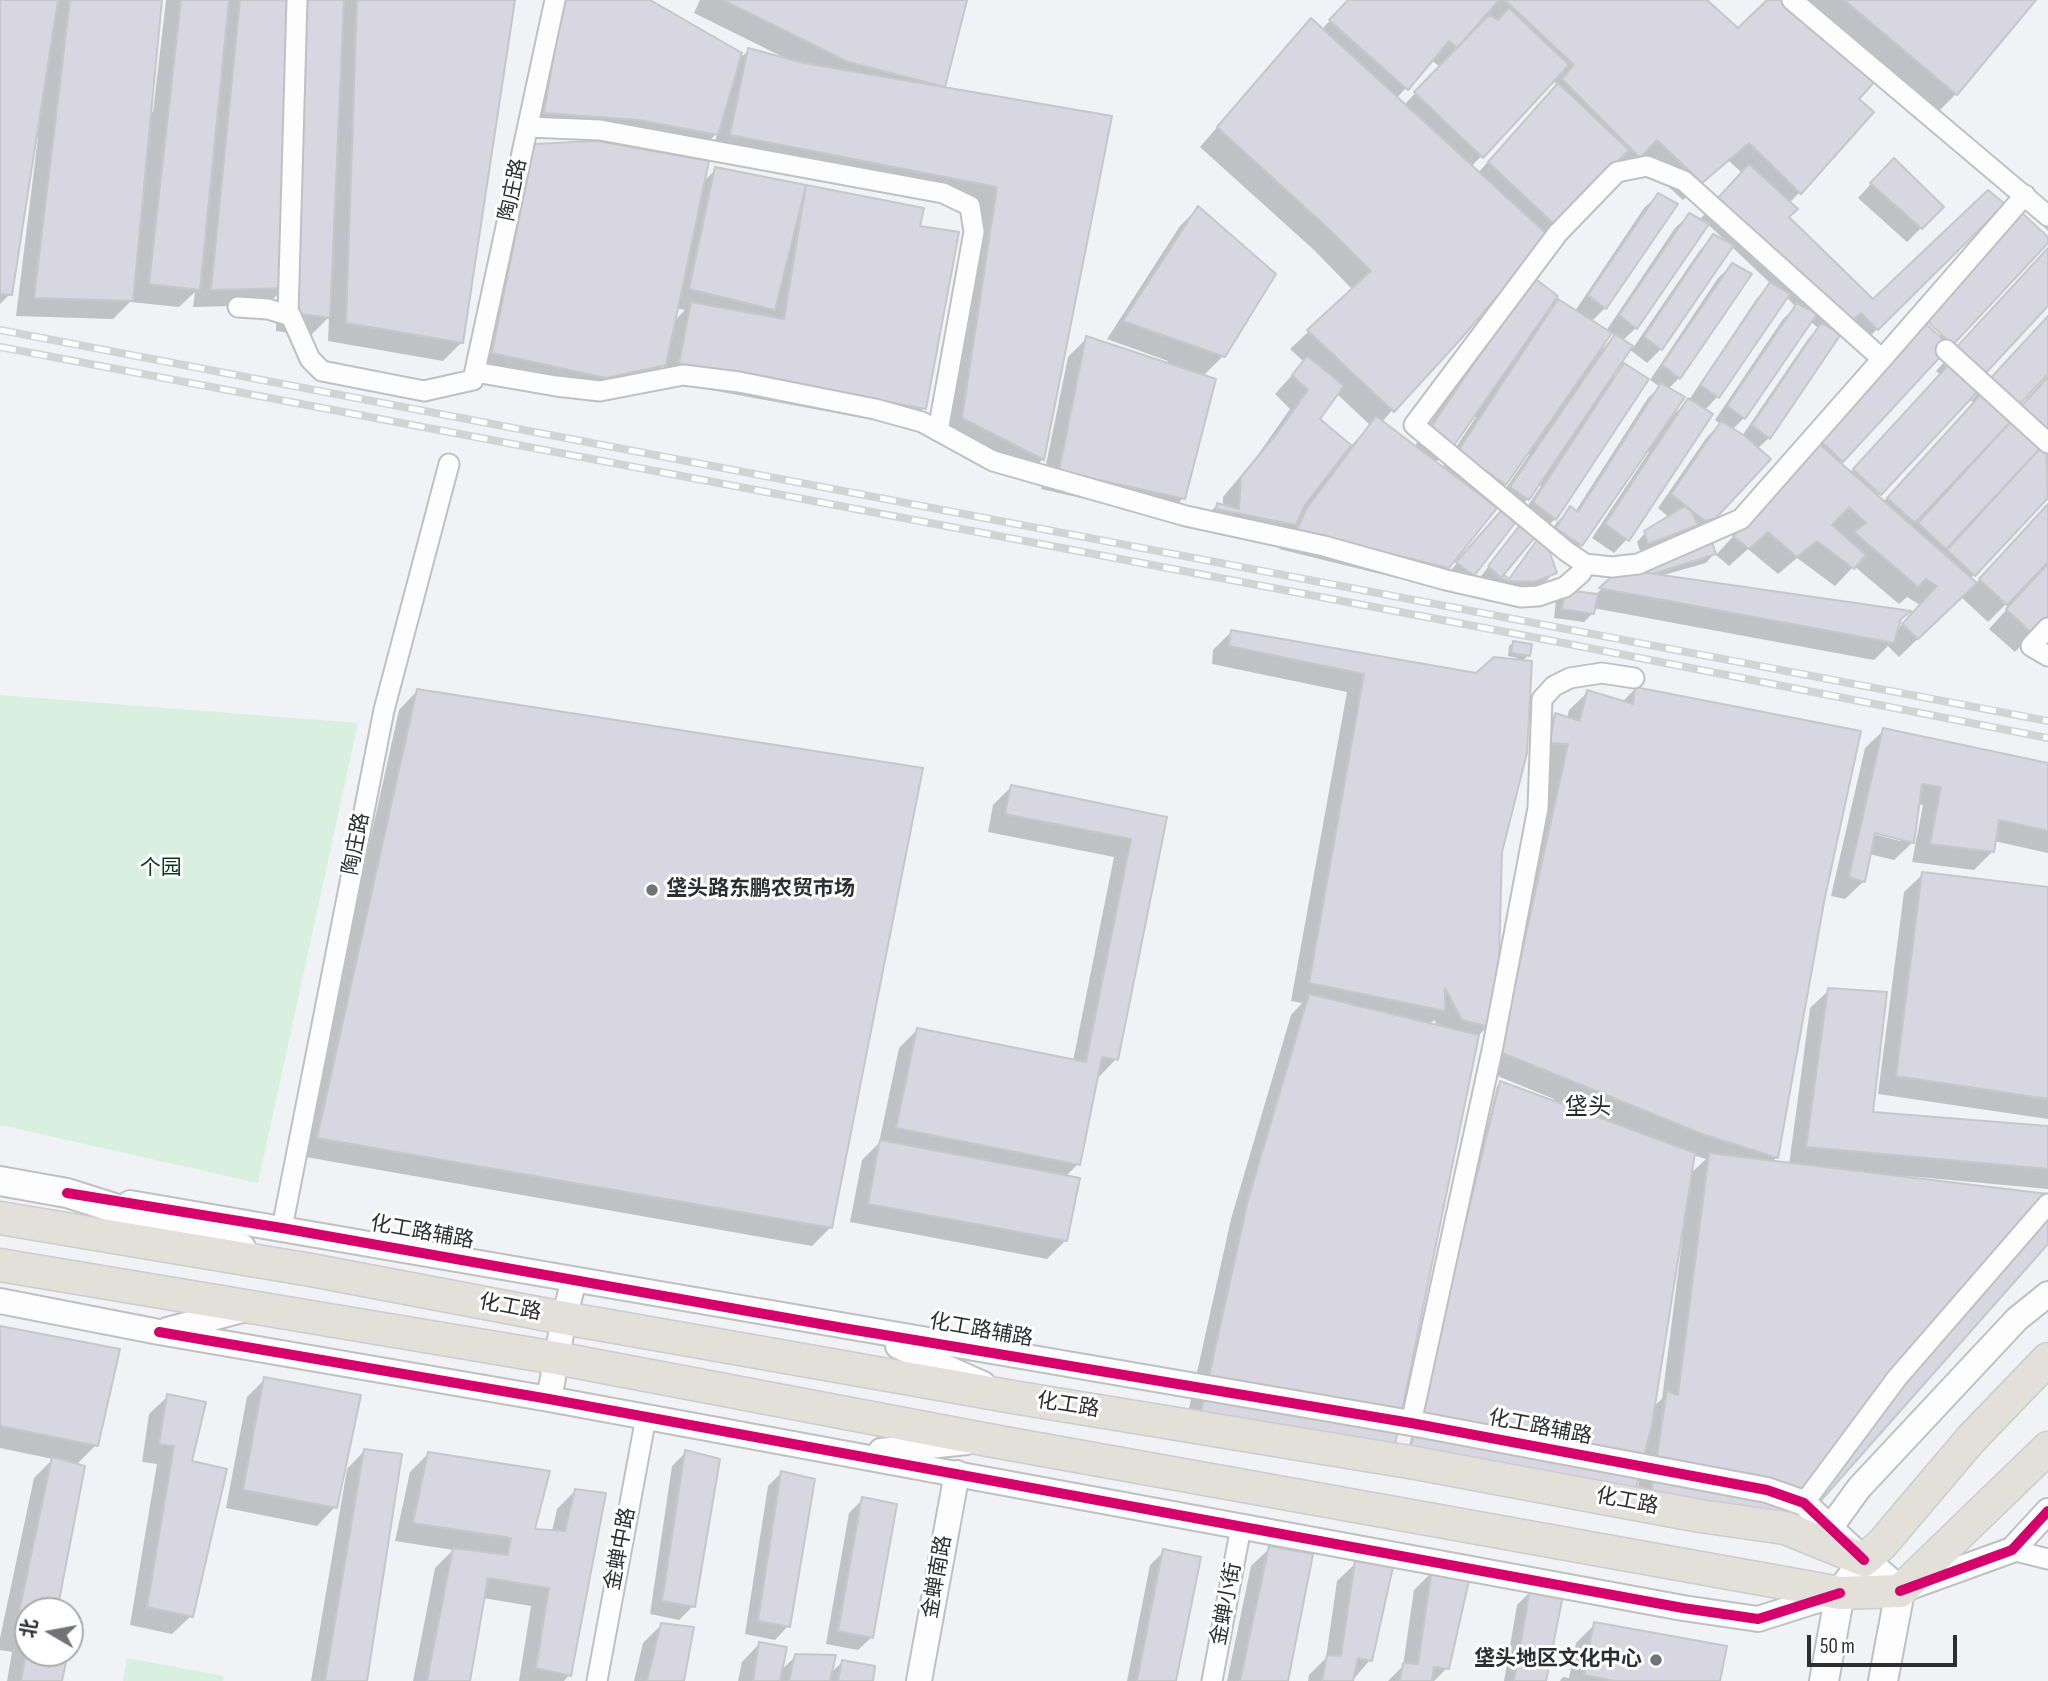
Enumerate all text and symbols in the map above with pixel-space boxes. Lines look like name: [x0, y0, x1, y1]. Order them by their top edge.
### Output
street label: 陶庄路: [495, 157, 533, 223]
street label: 陶庄路: [339, 811, 375, 877]
park label: 个园: [140, 856, 182, 882]
place label: 垡头路东鹏农贸市场: [666, 877, 855, 903]
marker: 垡头路东鹏农贸市场: [644, 882, 660, 898]
district label: 垡头: [1565, 1094, 1611, 1122]
street label: 化工路辅路: [368, 1211, 476, 1255]
street label: 化工路: [477, 1290, 543, 1326]
street label: 化工路辅路: [927, 1309, 1035, 1353]
street label: 化工路: [1035, 1389, 1101, 1423]
street label: 化工路辅路: [1486, 1406, 1594, 1450]
street label: 化工路: [1594, 1484, 1660, 1520]
street label: 金蝉中路: [601, 1505, 641, 1593]
street label: 金蝉南路: [918, 1533, 958, 1621]
street label: 金蝉小街: [1207, 1560, 1247, 1648]
north arrow: [14, 1597, 84, 1667]
text: 北: [17, 1617, 43, 1640]
scale bar: [1810, 1622, 1960, 1666]
text: 50 m: [1820, 1634, 1855, 1659]
place label: 垡头地区文化中心: [1474, 1647, 1642, 1673]
marker: 垡头地区文化中心: [1648, 1652, 1664, 1668]

